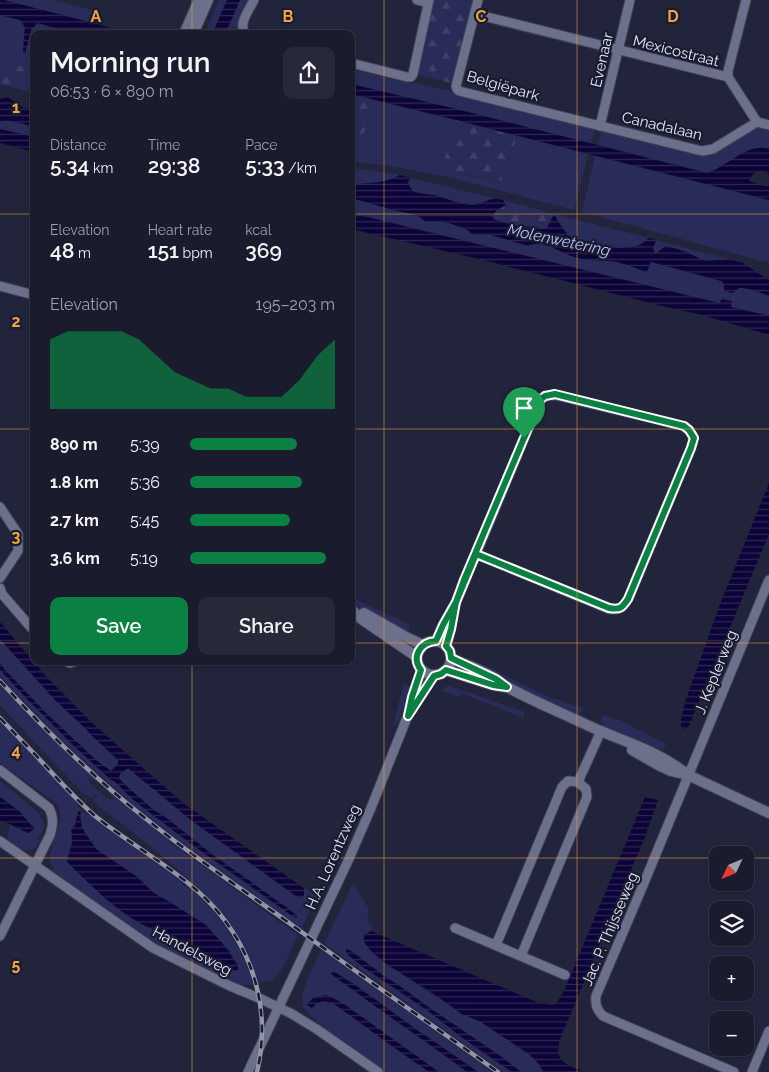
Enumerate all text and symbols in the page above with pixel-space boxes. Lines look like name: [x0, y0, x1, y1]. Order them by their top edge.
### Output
text: A: [91, 7, 102, 26]
text: B: [283, 7, 294, 26]
text: C: [476, 7, 487, 26]
text: D: [667, 7, 679, 26]
street label: Evenaar: [587, 30, 617, 89]
street label: Mexicostraat: [631, 32, 721, 70]
text: Morning run: [50, 46, 210, 79]
button: share: [283, 47, 335, 99]
street label: Belgiëpark: [465, 67, 542, 105]
text: 06:53 · 6 × 890 m: [50, 82, 173, 101]
text: 1: [12, 98, 20, 117]
street label: Canadalaan: [620, 108, 704, 144]
text: Distance: [50, 137, 106, 153]
text: Time: [148, 137, 180, 153]
text: Pace: [245, 137, 277, 153]
text: 5.34: [50, 153, 89, 178]
text: 29:38: [148, 153, 200, 178]
text: 5:33: [245, 153, 285, 178]
text: km: [89, 160, 113, 176]
text: /km: [285, 160, 317, 176]
water label: Molenwetering: [506, 220, 613, 260]
text: Elevation: [50, 222, 109, 238]
text: Heart rate: [148, 222, 212, 238]
text: kcal: [245, 222, 272, 238]
text: 48: [50, 238, 74, 263]
text: 151: [148, 238, 179, 263]
text: 369: [245, 238, 282, 263]
text: m: [74, 245, 91, 261]
text: bpm: [179, 245, 213, 261]
text: Elevation: [50, 295, 118, 314]
text: 195–203 m: [256, 295, 335, 314]
text: 2: [11, 312, 21, 331]
pin: [503, 387, 545, 438]
icon: arrive: [510, 394, 538, 422]
text: 890 m: [50, 435, 98, 454]
text: 5:39: [130, 435, 160, 454]
text: 1.8 km: [50, 473, 99, 492]
text: 5:36: [130, 473, 160, 492]
text: 2.7 km: [50, 511, 99, 530]
text: 5:45: [130, 511, 159, 530]
text: 3: [12, 527, 21, 546]
text: 3.6 km: [50, 549, 100, 568]
text: 5:19: [130, 549, 158, 568]
button: Save: [50, 597, 188, 655]
button: Share: [198, 597, 335, 655]
street label: J. Keplerweg: [691, 627, 741, 717]
text: 4: [11, 741, 21, 760]
street label: H.A. Lorentzweg: [302, 802, 364, 912]
north arrow: [709, 846, 754, 891]
map controls: [709, 846, 754, 1056]
street label: Jac. P. Thijsseweg: [578, 869, 642, 989]
button: layers: [709, 901, 754, 946]
street label: Handelsweg: [149, 923, 235, 979]
text: 5: [12, 955, 21, 974]
button: +: [709, 956, 754, 1001]
button: −: [709, 1011, 754, 1056]

